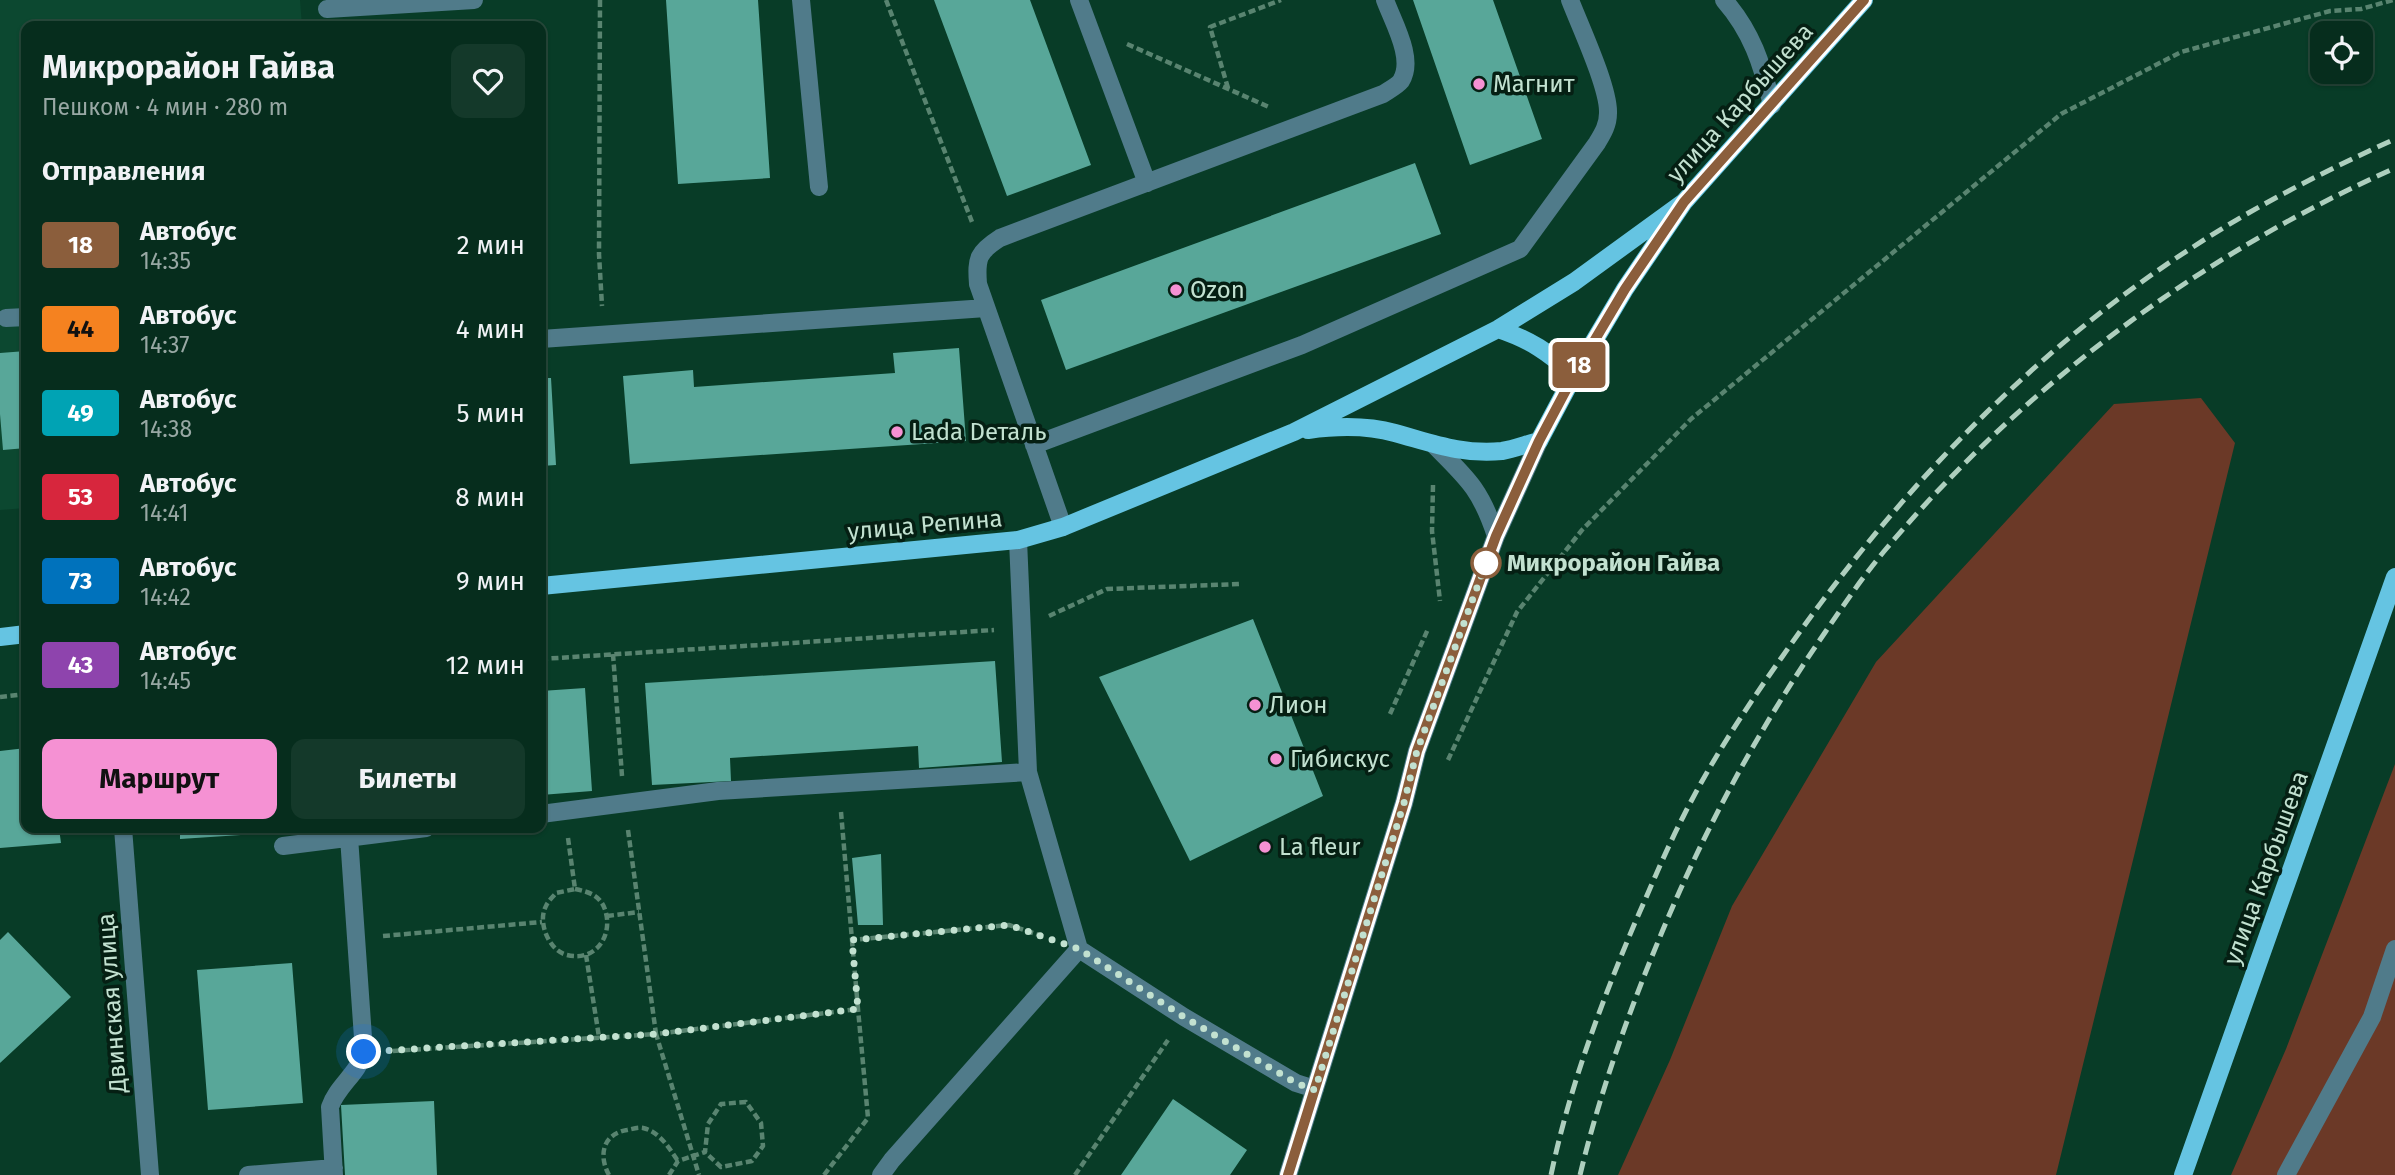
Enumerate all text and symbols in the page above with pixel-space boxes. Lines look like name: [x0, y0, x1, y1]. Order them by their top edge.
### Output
street label: улица Карбышева: [1661, 18, 1819, 188]
map controls: [2310, 21, 2373, 84]
button: locate: [2310, 21, 2373, 84]
button: heart: [451, 44, 525, 118]
text: Микрорайон Гайва: [42, 47, 335, 87]
place label: Магнит: [1493, 70, 1575, 98]
marker: Магнит: [1471, 76, 1487, 92]
text: Пешком · 4 мин · 280 m: [42, 93, 288, 121]
text: Отправления: [42, 156, 205, 187]
text: Автобус: [140, 216, 237, 247]
text: 2 мин: [457, 230, 525, 261]
text: 18: [68, 231, 93, 259]
text: 14:35: [140, 247, 191, 275]
place label: Ozon: [1190, 276, 1245, 304]
marker: Ozon: [1168, 282, 1184, 298]
text: Автобус: [140, 300, 237, 331]
text: 4 мин: [456, 314, 525, 345]
text: 44: [67, 315, 94, 343]
text: 14:37: [140, 331, 190, 359]
line badge: 18: [1548, 342, 1610, 388]
text: 18: [1566, 351, 1592, 379]
text: Автобус: [140, 384, 237, 415]
text: 5 мин: [457, 398, 525, 429]
text: 49: [67, 399, 94, 427]
text: 14:38: [140, 415, 192, 443]
place label: Lada Dеталь: [911, 418, 1047, 446]
marker: Lada Dеталь: [889, 424, 905, 440]
text: Автобус: [140, 468, 237, 499]
text: 8 мин: [455, 482, 525, 513]
text: 53: [68, 483, 93, 511]
text: 14:41: [140, 499, 188, 527]
street label: улица Репина: [846, 504, 1004, 546]
marker: Микрорайон Гайва: [1471, 548, 1501, 578]
place label: Микрорайон Гайва: [1507, 549, 1720, 577]
text: Автобус: [140, 552, 237, 583]
text: 9 мин: [456, 566, 525, 597]
text: 73: [69, 567, 92, 595]
text: 14:42: [140, 583, 191, 611]
text: Автобус: [140, 636, 237, 667]
text: 12 мин: [446, 650, 525, 681]
text: 43: [68, 651, 93, 679]
text: 14:45: [140, 667, 191, 695]
place label: Лион: [1269, 691, 1327, 719]
marker: Лион: [1247, 697, 1263, 713]
button: Маршрут: [42, 739, 277, 819]
button: Билеты: [291, 739, 525, 819]
place label: Гибискус: [1290, 745, 1390, 773]
marker: Гибискус: [1268, 751, 1284, 767]
street label: улица Карбышева: [2218, 767, 2314, 969]
place label: La fleur: [1279, 833, 1361, 861]
marker: La fleur: [1257, 839, 1273, 855]
street label: Двинская улица: [92, 912, 132, 1095]
your location: [346, 1034, 381, 1069]

